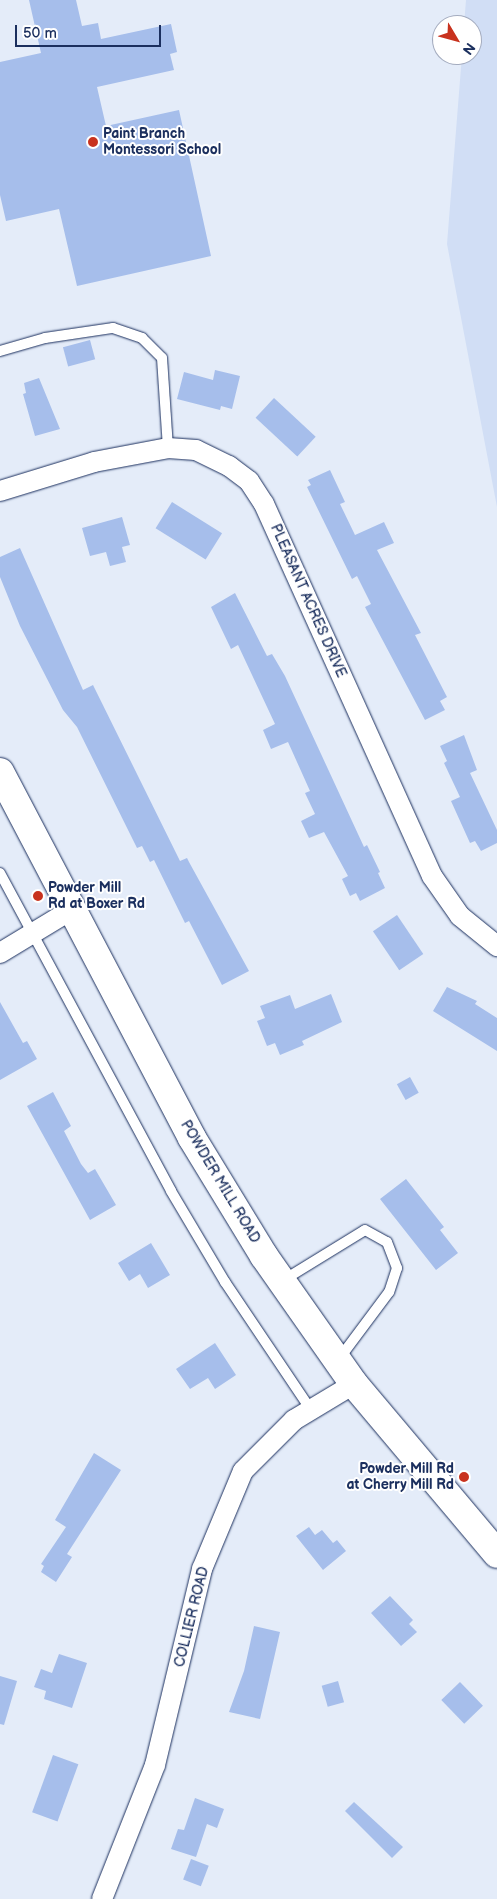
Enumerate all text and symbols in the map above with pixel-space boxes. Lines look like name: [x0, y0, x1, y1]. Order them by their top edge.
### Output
scale bar: [18, 15, 164, 47]
north arrow: [432, 15, 482, 65]
text: 50 m: [23, 24, 57, 43]
text: N: [459, 39, 479, 58]
place label: Paint Branch Montessori School: [103, 126, 221, 158]
marker: Paint Branch Montessori School: [87, 136, 99, 148]
street label: PLEASANT ACRES DRIVE: [267, 522, 349, 680]
place label: Powder Mill Rd at Boxer Rd: [48, 880, 145, 912]
marker: Powder Mill Rd at Boxer Rd: [32, 890, 44, 902]
street label: POWDER MILL ROAD: [177, 1118, 263, 1246]
place label: Powder Mill Rd at Cherry Mill Rd: [346, 1461, 454, 1494]
marker: Powder Mill Rd at Cherry Mill Rd: [458, 1471, 470, 1483]
street label: COLLIER ROAD: [171, 1565, 213, 1669]

